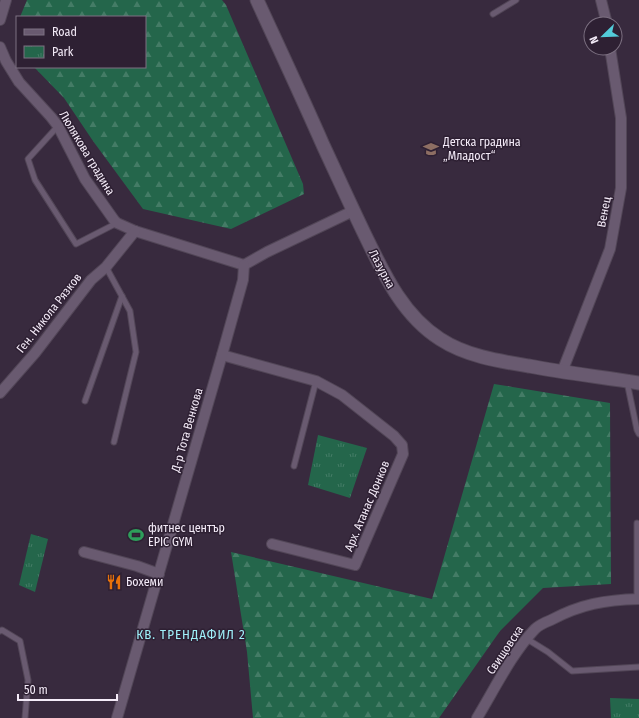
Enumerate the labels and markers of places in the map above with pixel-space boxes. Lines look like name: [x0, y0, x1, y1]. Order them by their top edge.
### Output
place label: Детска градина „Младост“: [442, 135, 521, 163]
school or university icon: Детска градина „Младост“: [422, 140, 440, 158]
place label: фитнес център EPIC GYM: [148, 521, 225, 549]
sports icon: фитнес център EPIC GYM: [127, 526, 145, 544]
restaurant icon: Бохеми: [105, 573, 123, 591]
place label: Бохеми: [126, 575, 163, 589]

